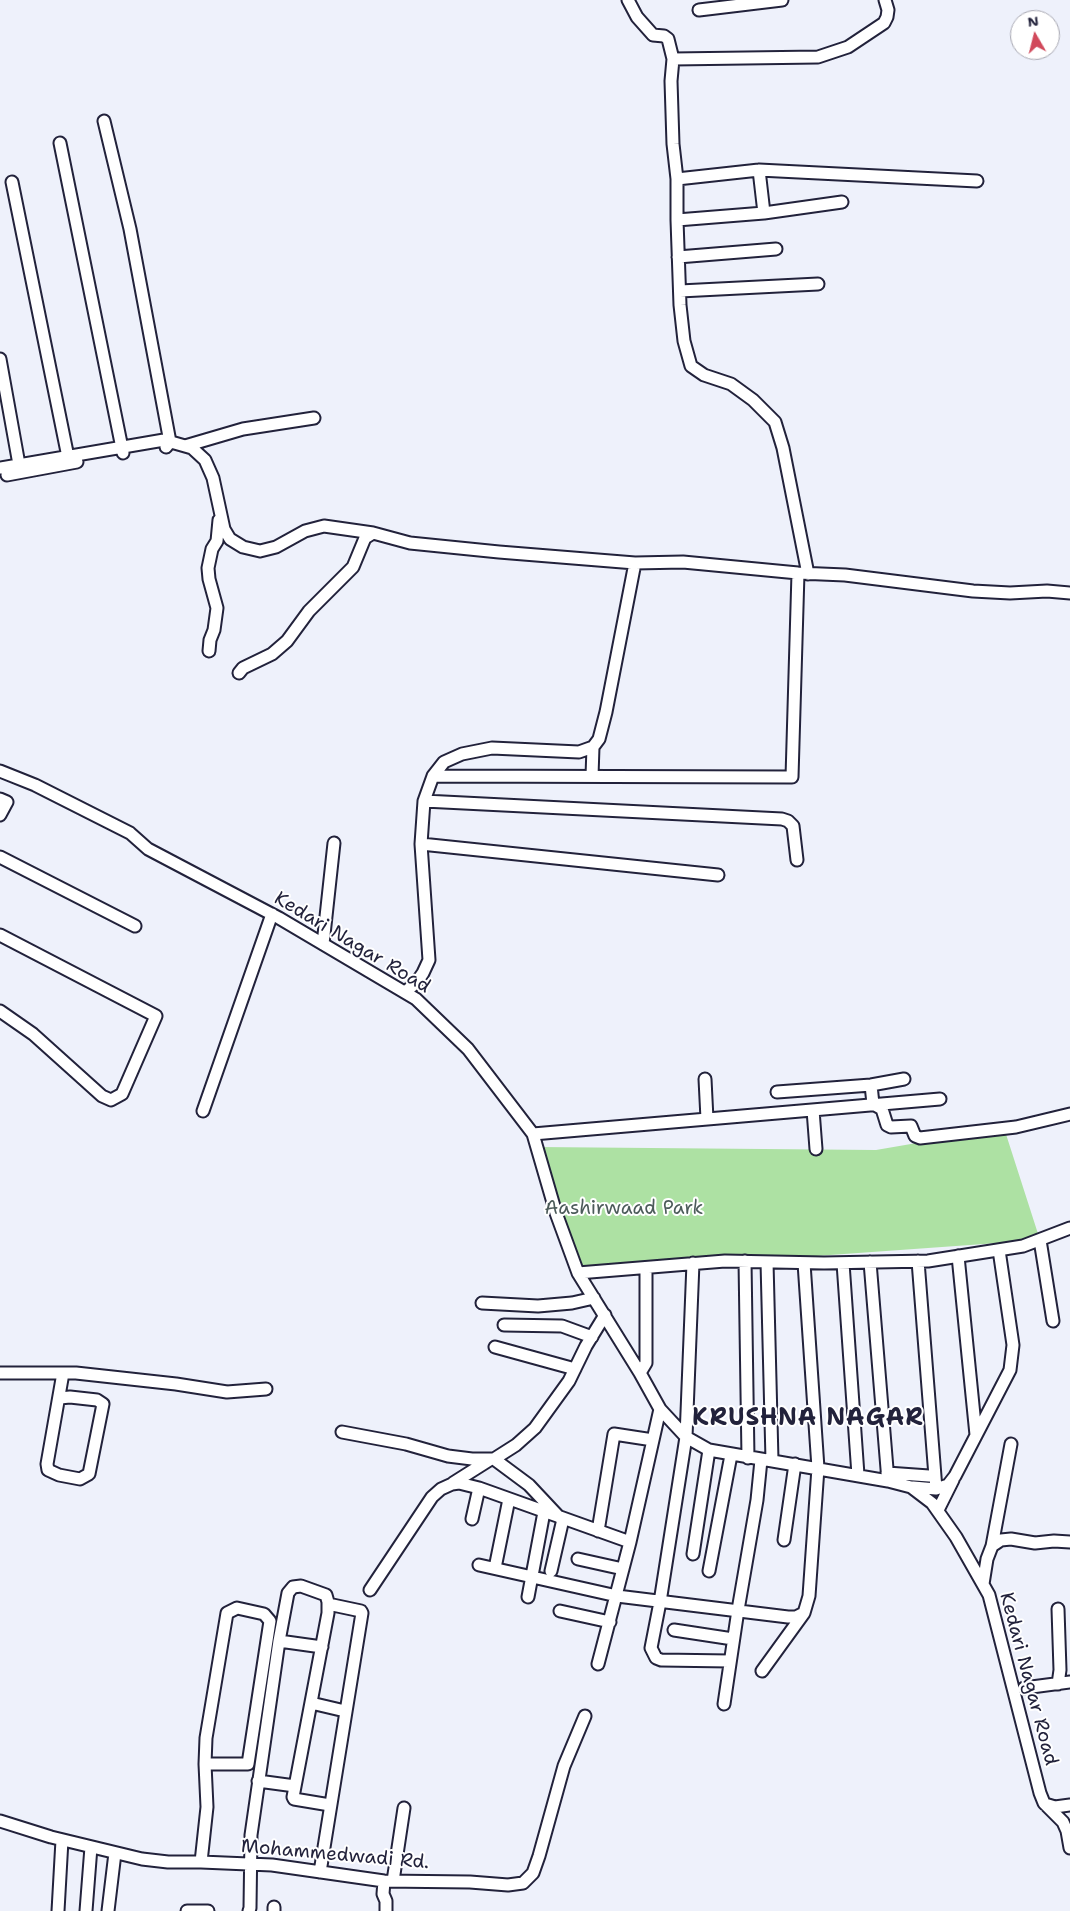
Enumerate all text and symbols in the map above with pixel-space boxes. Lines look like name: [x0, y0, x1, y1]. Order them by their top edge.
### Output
north arrow: [1010, 10, 1060, 60]
text: N: [1026, 11, 1040, 31]
street label: Kedari Nagar Road: [270, 887, 434, 999]
park label: Aashirwaad Park: [544, 1198, 704, 1220]
district label: KRUSHNA NAGAR: [690, 1405, 926, 1433]
street label: Kedari Nagar Road: [994, 1590, 1062, 1768]
street label: Mohammedwadi Rd.: [240, 1835, 430, 1875]

